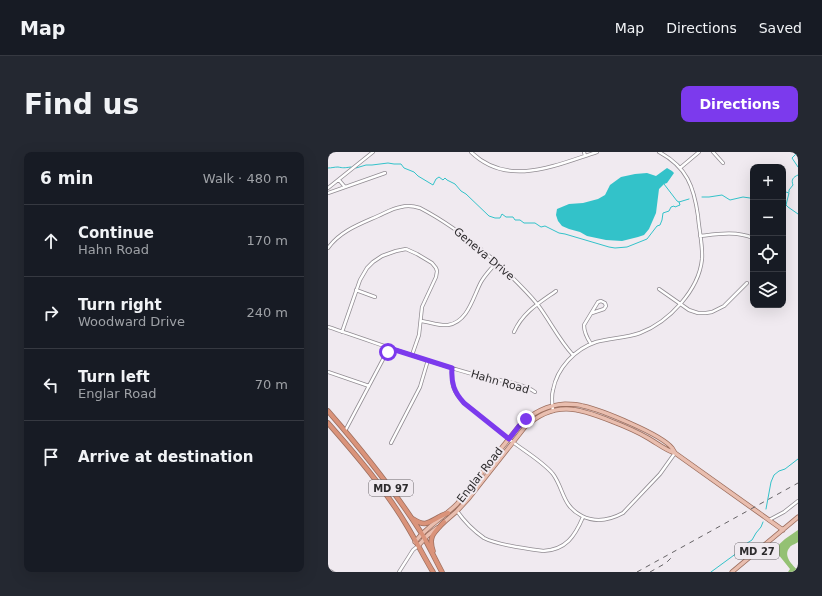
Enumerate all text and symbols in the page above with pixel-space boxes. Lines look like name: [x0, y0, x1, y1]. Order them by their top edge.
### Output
text: Map: [20, 17, 65, 39]
text: Map: [615, 20, 644, 36]
text: Directions: [666, 20, 737, 36]
text: Saved: [759, 20, 802, 36]
button: Directions: [681, 86, 798, 122]
text: Find us: [24, 88, 139, 121]
map controls: [750, 164, 786, 308]
button: +: [750, 164, 786, 200]
text: 6 min: [40, 168, 93, 188]
text: Walk · 480 m: [203, 171, 288, 186]
button: −: [750, 200, 786, 236]
text: Continue: [78, 224, 154, 242]
street label: Geneva Drive: [451, 225, 517, 283]
icon: ahead: [40, 230, 62, 252]
text: 170 m: [246, 233, 288, 248]
button: locate: [750, 236, 786, 272]
text: Hahn Road: [78, 242, 149, 257]
button: layers: [750, 272, 786, 308]
text: Turn right: [78, 296, 162, 314]
icon: right: [40, 302, 62, 324]
text: 240 m: [246, 305, 288, 320]
text: Woodward Drive: [78, 314, 185, 329]
route start: [379, 343, 397, 361]
street label: Hahn Road: [469, 367, 531, 397]
text: Turn left: [78, 368, 150, 386]
icon: left: [40, 374, 62, 396]
text: 70 m: [255, 377, 288, 392]
text: Englar Road: [78, 386, 156, 401]
route end: [517, 410, 535, 428]
street label: Englar Road: [454, 445, 506, 505]
icon: arrive: [40, 446, 62, 468]
text: Arrive at destination: [78, 448, 253, 466]
road number: MD 97: [369, 480, 413, 496]
road number: MD 27: [735, 543, 779, 559]

